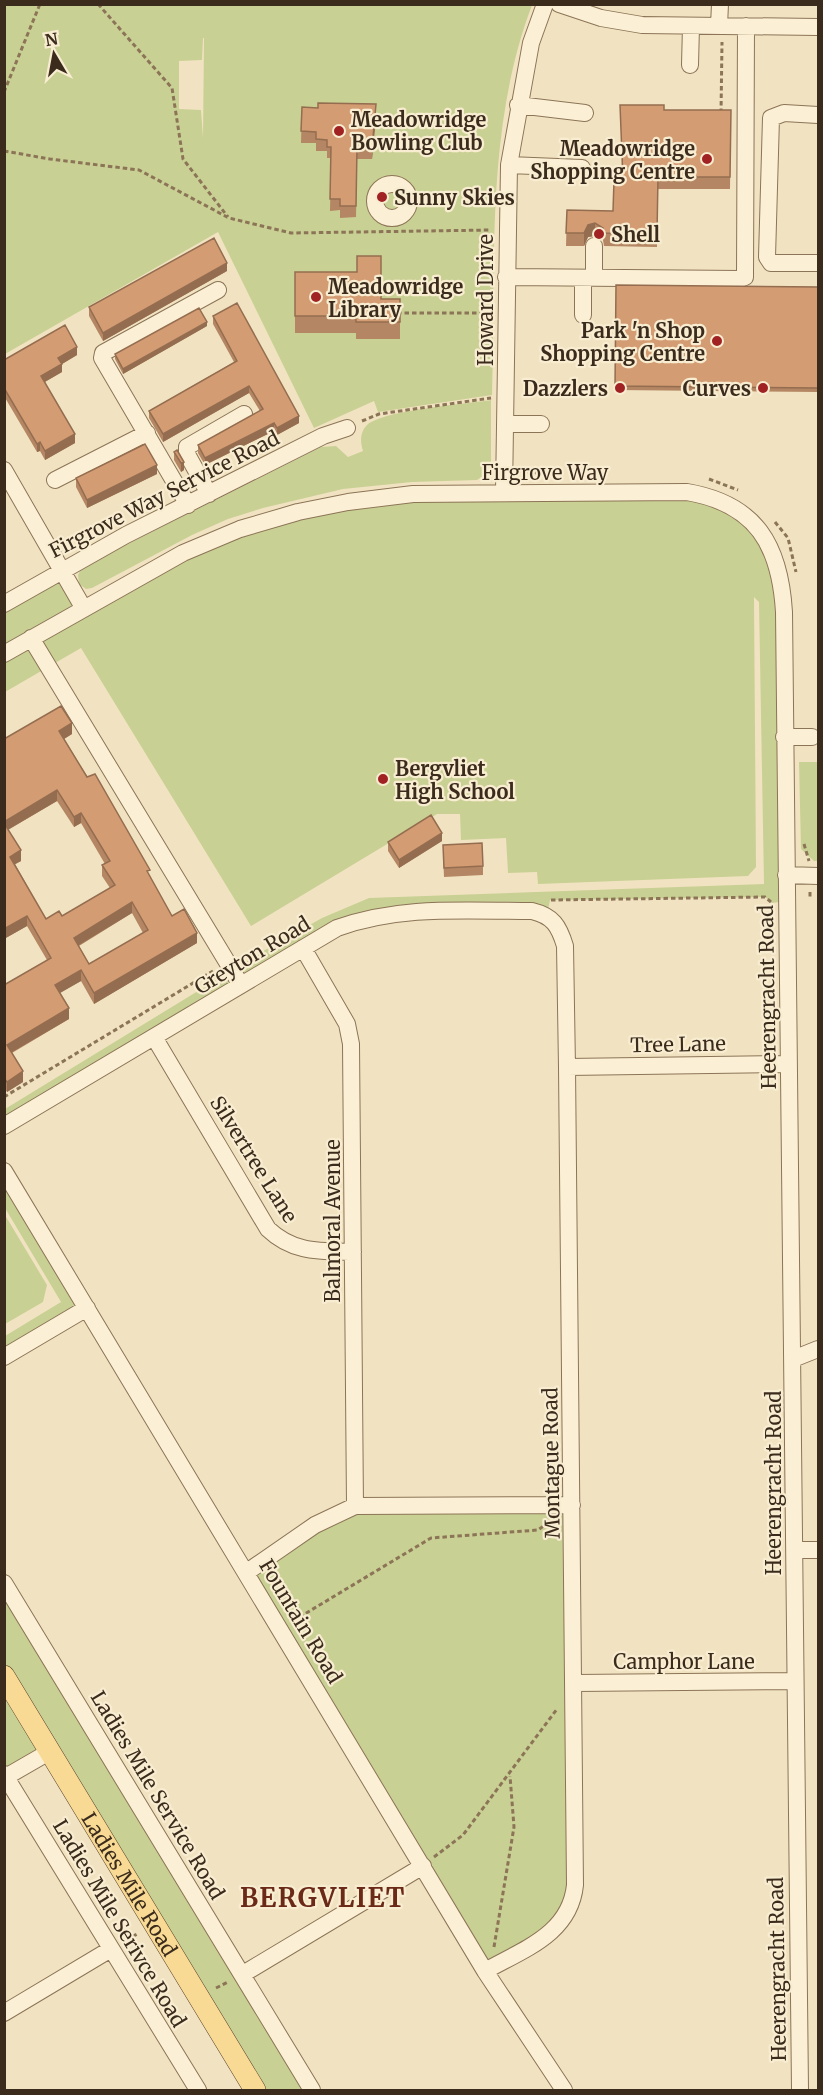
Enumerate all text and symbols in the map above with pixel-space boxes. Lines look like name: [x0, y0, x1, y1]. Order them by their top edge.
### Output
north arrow: [24, 24, 84, 84]
text: N: [43, 28, 60, 50]
place label: Meadowridge Bowling Club: [351, 107, 487, 155]
marker: Meadowridge Bowling Club: [332, 124, 346, 138]
place label: Meadowridge Shopping Centre: [530, 136, 695, 184]
marker: Meadowridge Shopping Centre: [700, 152, 714, 166]
place label: Sunny Skies: [394, 185, 515, 210]
marker: Sunny Skies: [375, 190, 389, 204]
place label: Shell: [611, 222, 661, 247]
marker: Shell: [592, 227, 606, 241]
street label: Howard Drive: [473, 234, 498, 366]
place label: Meadowridge Library: [328, 274, 464, 322]
marker: Meadowridge Library: [309, 290, 323, 304]
place label: Park 'n Shop Shopping Centre: [540, 318, 705, 366]
marker: Park 'n Shop Shopping Centre: [710, 334, 724, 348]
place label: Dazzlers: [523, 376, 608, 401]
place label: Curves: [683, 376, 751, 401]
marker: Dazzlers: [613, 381, 627, 395]
marker: Curves: [756, 381, 770, 395]
street label: Firgrove Way Service Road: [45, 425, 283, 563]
street label: Firgrove Way: [482, 460, 609, 485]
place label: Bergvliet High School: [395, 756, 515, 804]
marker: Bergvliet High School: [376, 772, 390, 786]
street label: Heerengracht Road: [753, 904, 781, 1090]
street label: Greyton Road: [190, 911, 314, 999]
street label: Tree Lane: [630, 1031, 726, 1057]
street label: Silvertree Lane: [205, 1091, 303, 1227]
street label: Balmoral Avenue: [320, 1139, 345, 1303]
street label: Montague Road: [537, 1387, 565, 1539]
street label: Heerengracht Road: [761, 1391, 786, 1575]
street label: Fountain Road: [254, 1554, 348, 1688]
street label: Camphor Lane: [613, 1649, 755, 1674]
street label: Ladies Mile Service Road: [86, 1686, 230, 1904]
street label: Ladies Mile Road: [77, 1807, 183, 1960]
street label: Ladies Mile Serivce Road: [48, 1815, 192, 2031]
street label: Heerengracht Road: [763, 1876, 791, 2062]
district label: BERGVLIET: [240, 1881, 406, 1914]

